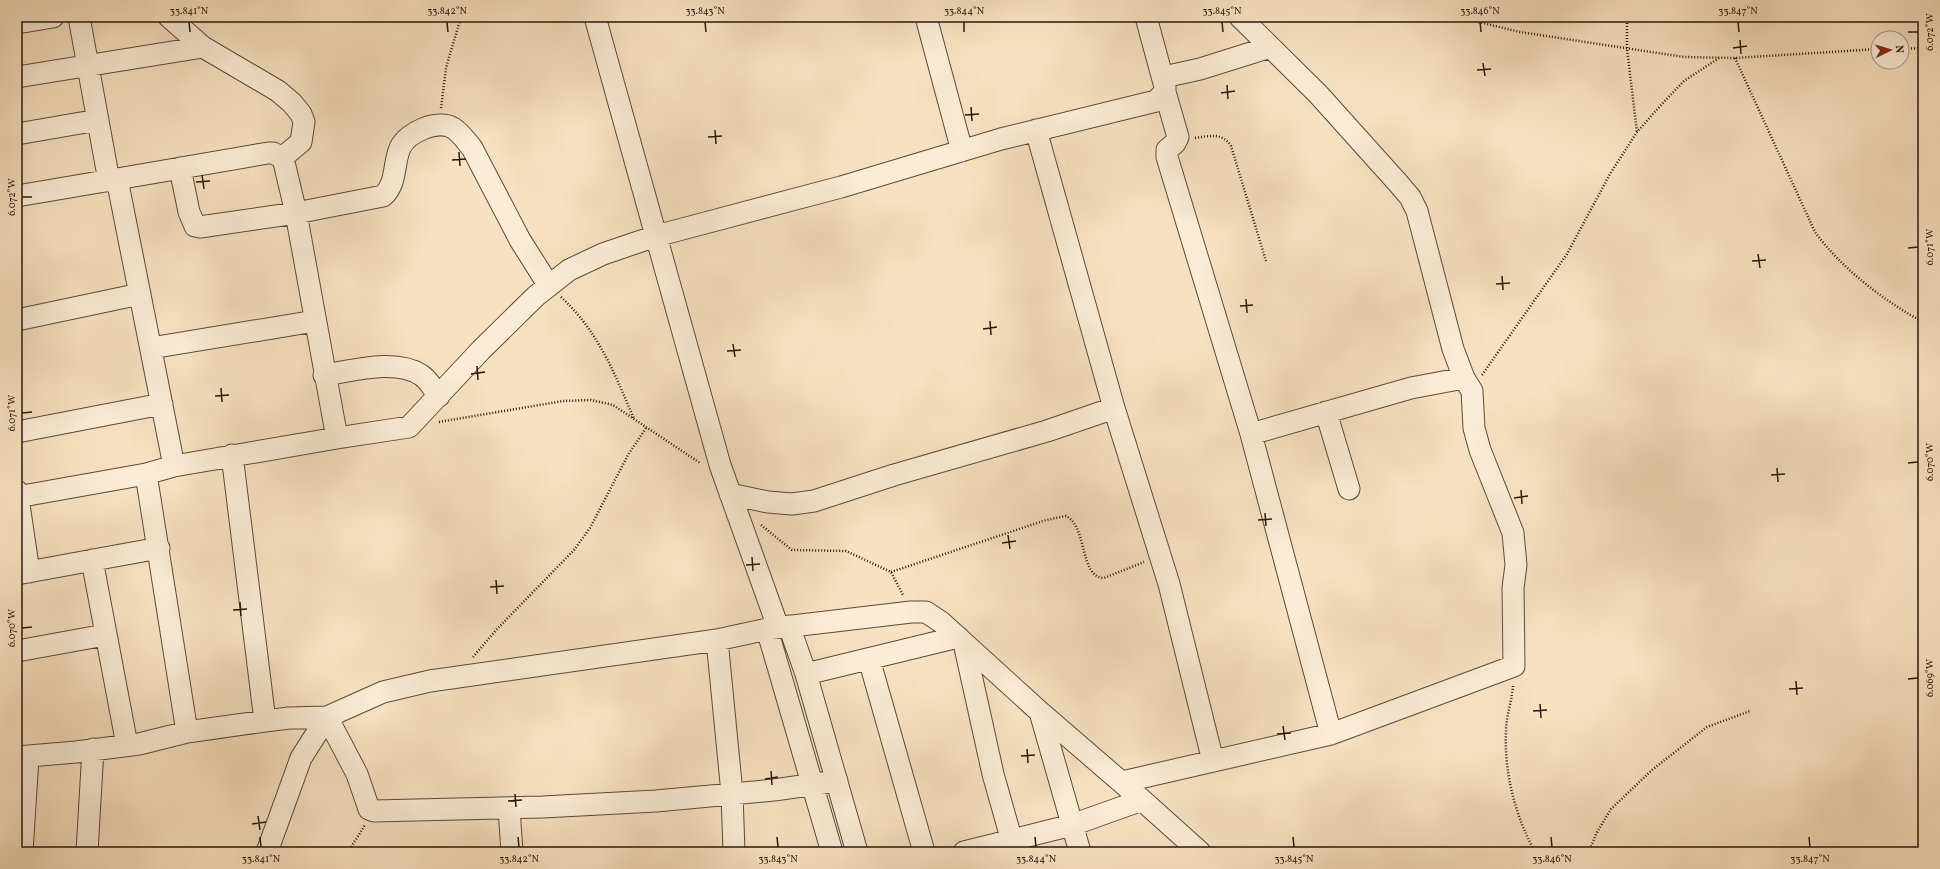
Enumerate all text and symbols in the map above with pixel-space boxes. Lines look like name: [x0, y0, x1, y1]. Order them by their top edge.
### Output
text: 33.841°N: [170, 4, 209, 18]
text: 33.842°N: [427, 4, 467, 18]
text: 33.843°N: [685, 4, 725, 18]
text: 33.844°N: [944, 4, 985, 18]
text: 33.845°N: [1203, 4, 1242, 18]
text: 33.846°N: [1460, 4, 1500, 18]
text: 33.847°N: [1718, 4, 1758, 18]
text: 6.072°W: [1923, 13, 1937, 51]
north arrow: [1870, 30, 1910, 70]
text: N: [1891, 45, 1906, 54]
text: 6.072°W: [5, 178, 19, 216]
text: 6.071°W: [1923, 229, 1937, 265]
text: 6.071°W: [5, 395, 19, 431]
text: 6.070°W: [1923, 443, 1937, 481]
text: 6.070°W: [5, 609, 19, 647]
text: 6.069°W: [1923, 659, 1937, 697]
text: 33.841°N: [242, 852, 281, 866]
text: 33.842°N: [499, 852, 539, 866]
text: 33.843°N: [758, 852, 798, 866]
text: 33.844°N: [1016, 852, 1057, 866]
text: 33.845°N: [1275, 852, 1314, 866]
text: 33.846°N: [1532, 852, 1572, 866]
text: 33.847°N: [1790, 852, 1830, 866]

